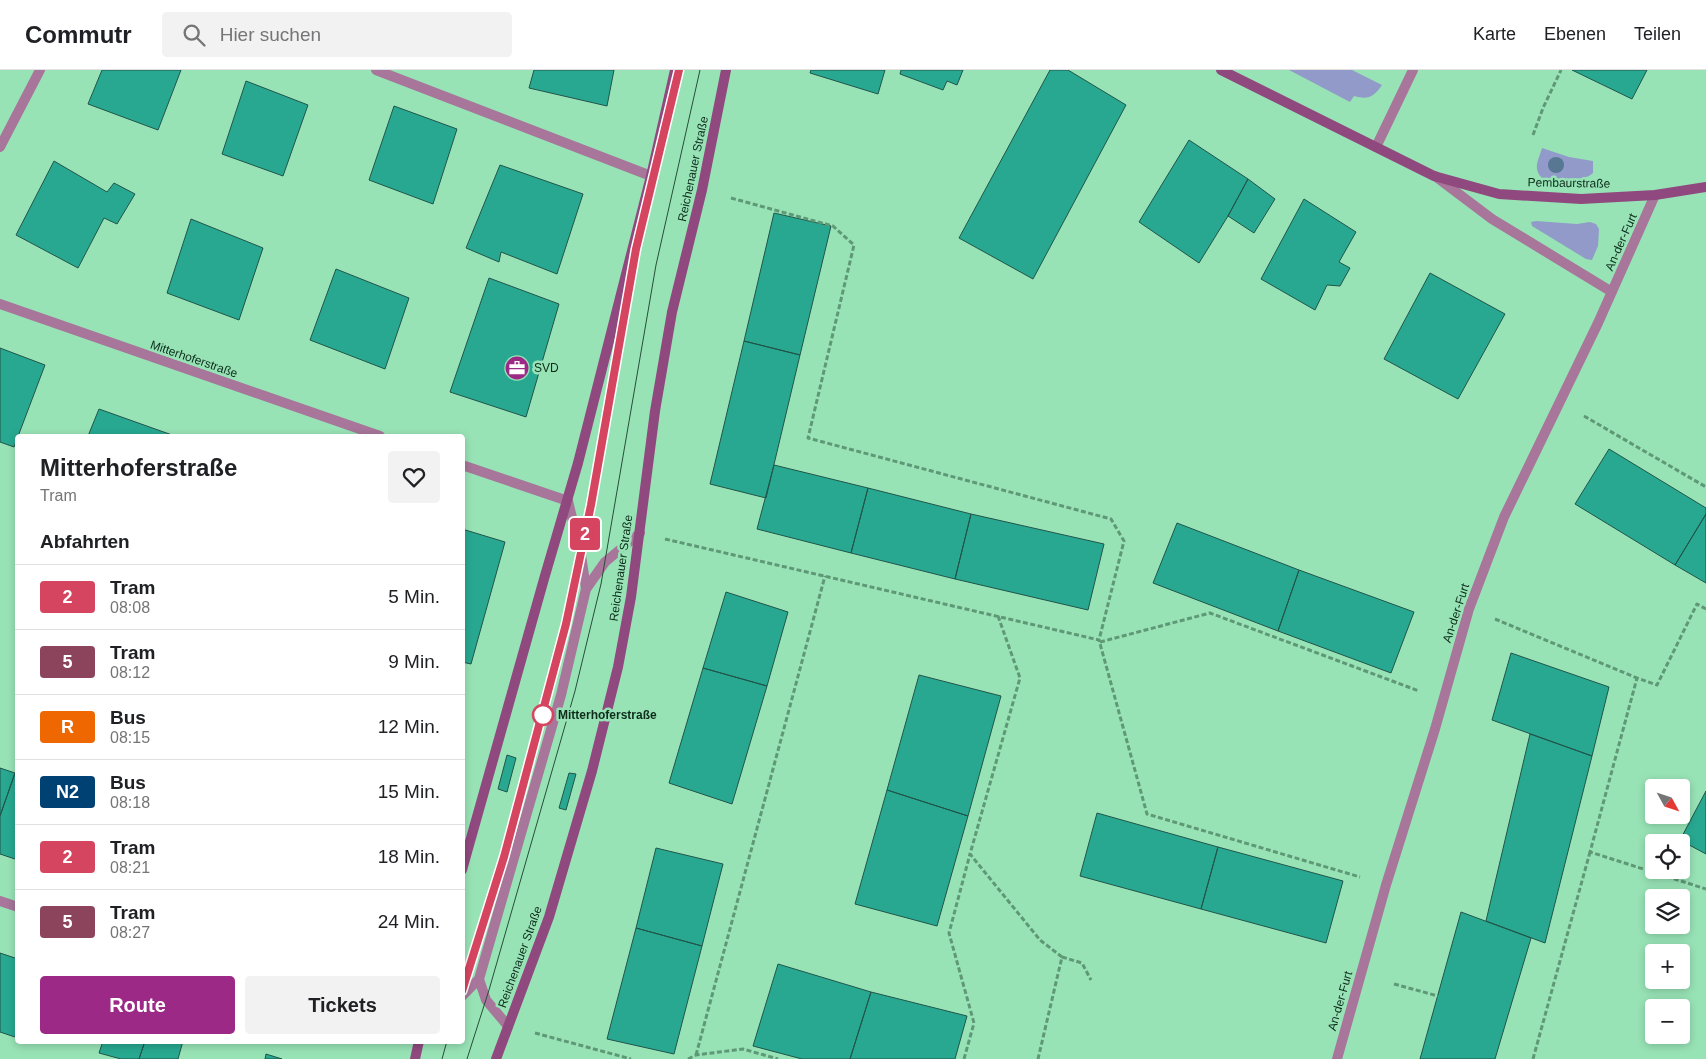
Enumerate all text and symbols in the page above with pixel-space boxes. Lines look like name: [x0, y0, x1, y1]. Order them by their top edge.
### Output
search box: [162, 12, 512, 57]
text: Commutr: [25, 21, 132, 48]
icon: search: [180, 21, 208, 49]
text: Hier suchen: [220, 24, 321, 45]
text: Karte: [1473, 24, 1516, 44]
text: Ebenen: [1544, 24, 1606, 44]
text: Teilen: [1634, 24, 1681, 44]
street label: Reichenauer Straße: [675, 115, 711, 223]
street label: Pembaurstraße: [1528, 175, 1611, 191]
street label: An-der-Furt: [1602, 211, 1640, 273]
street label: Mitterhoferstraße: [149, 338, 240, 381]
office icon: SVD: [504, 355, 530, 381]
place label: SVD: [534, 361, 559, 375]
button: heart: [388, 451, 440, 503]
text: Mitterhoferstraße: [40, 454, 237, 481]
text: Tram: [40, 487, 77, 504]
street label: Reichenauer Straße: [607, 514, 635, 622]
line badge: 2: [569, 518, 601, 550]
text: 2: [580, 524, 590, 544]
text: Abfahrten: [40, 531, 130, 552]
text: Tram: [110, 577, 155, 598]
street label: An-der-Furt: [1440, 581, 1472, 644]
text: 5 Min.: [388, 586, 440, 607]
text: 2: [62, 587, 73, 607]
text: 08:08: [110, 599, 150, 616]
text: Tram: [110, 642, 155, 663]
text: 9 Min.: [388, 651, 440, 672]
text: 5: [62, 652, 73, 672]
text: 08:12: [110, 664, 150, 681]
marker: Mitterhoferstraße: [532, 704, 554, 726]
text: Bus: [110, 707, 146, 728]
place label: Mitterhoferstraße: [558, 708, 657, 722]
text: 12 Min.: [378, 716, 440, 737]
text: R: [61, 717, 74, 737]
text: 08:15: [110, 729, 150, 746]
text: Bus: [110, 772, 146, 793]
north arrow: [1645, 779, 1690, 824]
map controls: [1645, 779, 1690, 1044]
text: 15 Min.: [378, 781, 440, 802]
text: N2: [56, 782, 79, 802]
text: 08:18: [110, 794, 150, 811]
button: locate: [1645, 834, 1690, 879]
text: Tram: [110, 837, 155, 858]
text: 18 Min.: [378, 846, 440, 867]
text: 2: [62, 847, 73, 867]
text: 08:21: [110, 859, 150, 876]
button: layers: [1645, 889, 1690, 934]
text: Tram: [110, 902, 155, 923]
street label: Reichenauer Straße: [495, 904, 545, 1010]
text: 24 Min.: [378, 911, 440, 932]
text: 5: [62, 912, 73, 932]
text: 08:27: [110, 924, 150, 941]
button: +: [1645, 944, 1690, 989]
street label: An-der-Furt: [1325, 969, 1355, 1032]
button: Route: [40, 976, 235, 1034]
button: Tickets: [245, 976, 440, 1034]
button: −: [1645, 999, 1690, 1044]

